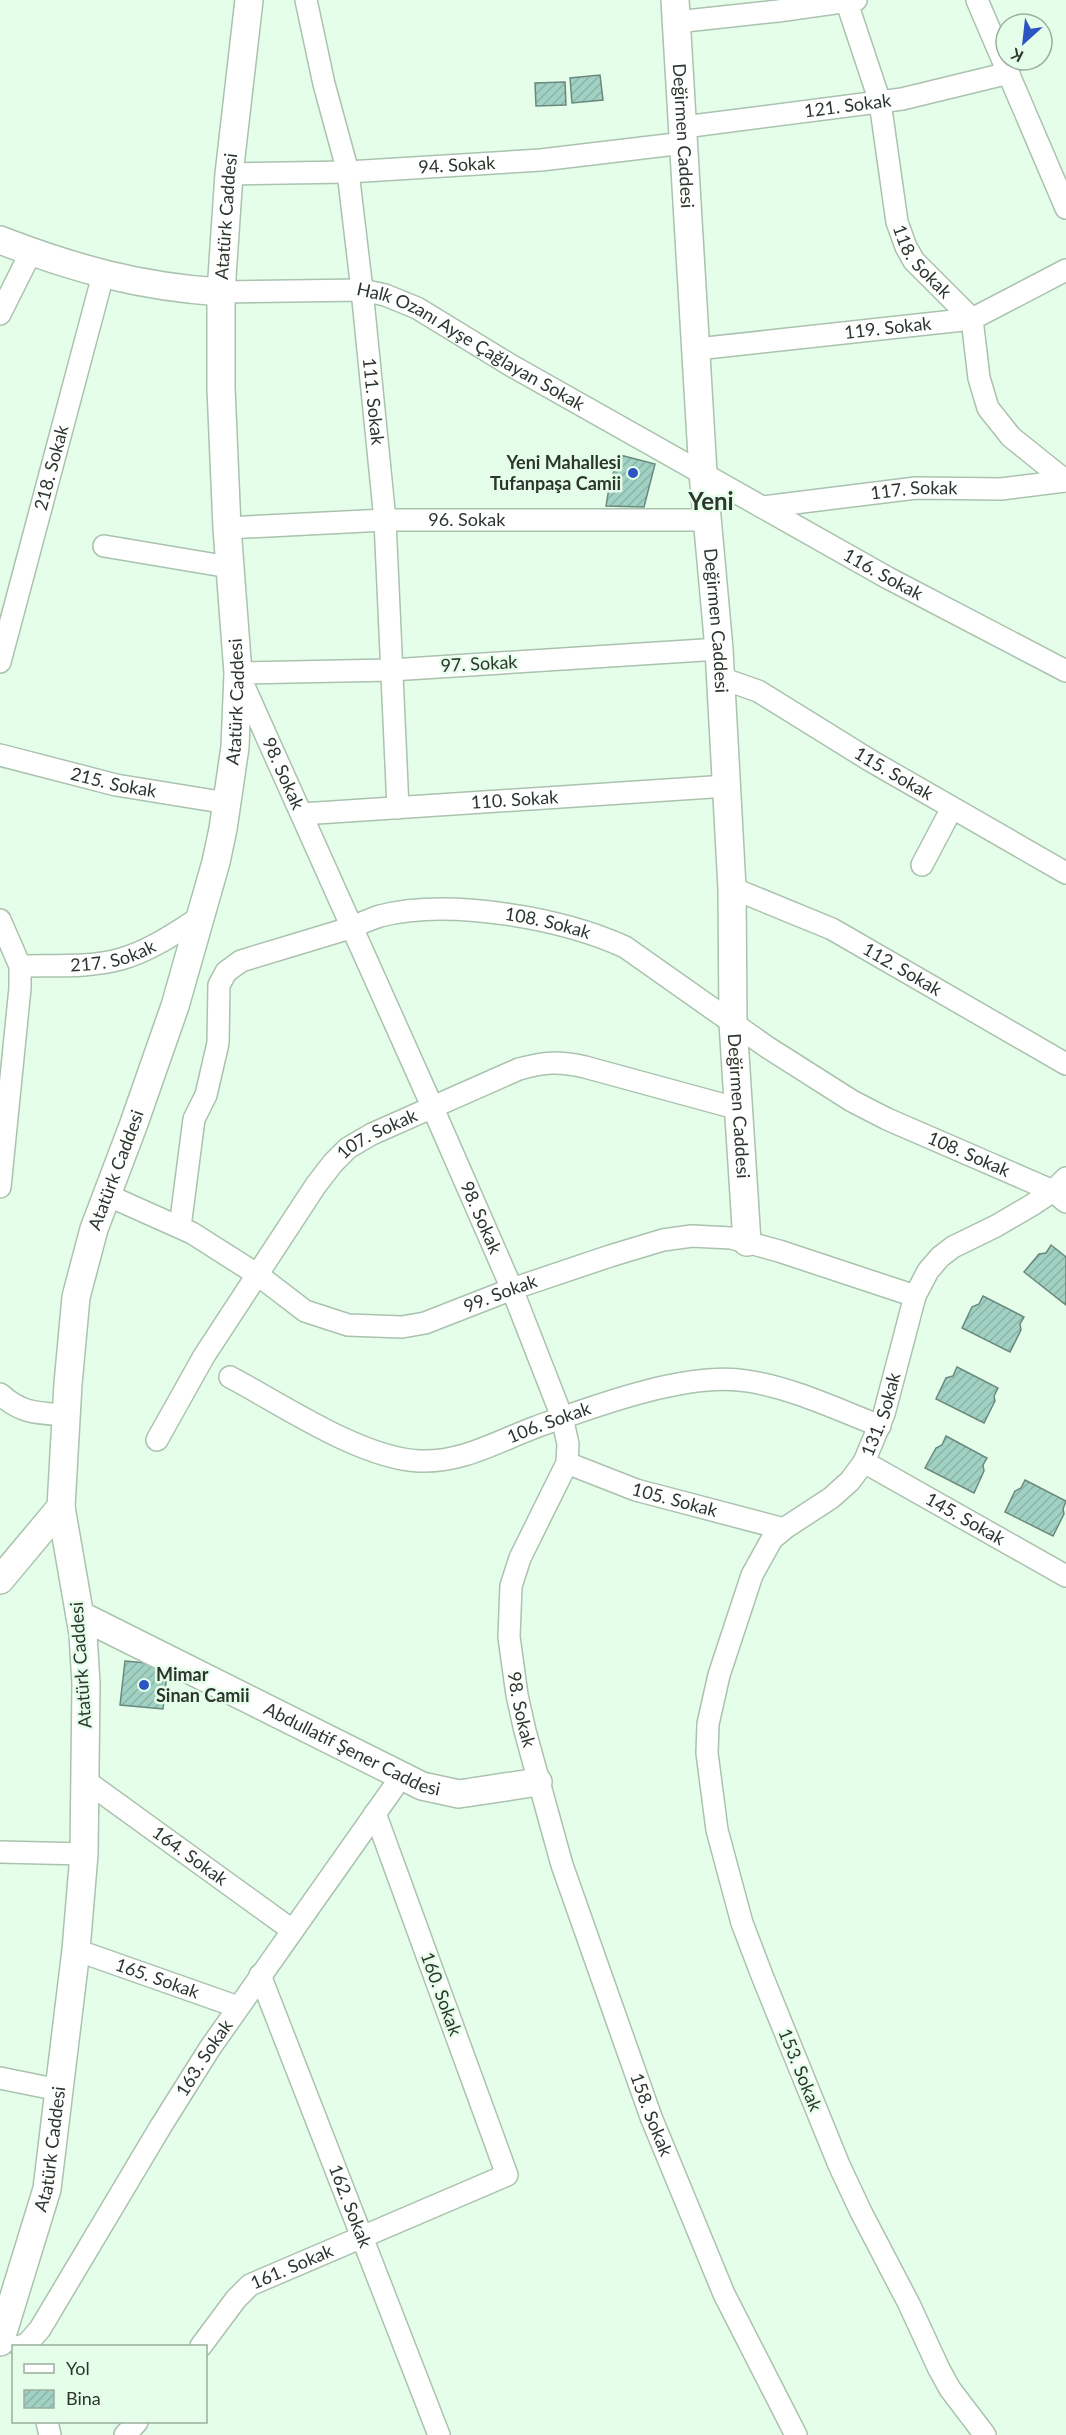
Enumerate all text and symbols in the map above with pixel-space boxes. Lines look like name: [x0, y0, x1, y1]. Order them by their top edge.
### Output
north arrow: [994, 12, 1054, 72]
text: K: [1007, 44, 1026, 67]
street label: Değirmen Caddesi: [669, 63, 699, 209]
street label: 121. Sokak: [803, 88, 893, 121]
street label: 94. Sokak: [418, 151, 497, 178]
street label: Atatürk Caddesi: [210, 152, 241, 280]
street label: 118. Sokak: [889, 221, 957, 303]
street label: Halk Ozanı Ayşe Çağlayan Sokak: [355, 277, 590, 415]
street label: 119. Sokak: [843, 311, 933, 343]
street label: 111. Sokak: [359, 357, 390, 447]
street label: 218. Sokak: [29, 422, 73, 513]
place label: Yeni Mahallesi Tufanpaşa Camii: [490, 451, 621, 494]
marker: Yeni Mahallesi Tufanpaşa Camii: [626, 466, 640, 480]
street label: 117. Sokak: [869, 476, 959, 504]
district label: Yeni: [687, 486, 734, 515]
street label: 96. Sokak: [428, 508, 506, 530]
street label: 116. Sokak: [840, 543, 928, 605]
street label: Değirmen Caddesi: [700, 547, 733, 694]
street label: Atatürk Caddesi: [221, 638, 248, 766]
street label: 97. Sokak: [440, 650, 519, 676]
street label: 98. Sokak: [258, 734, 310, 814]
street label: 115. Sokak: [851, 741, 938, 805]
street label: 215. Sokak: [68, 762, 159, 802]
street label: 110. Sokak: [470, 785, 560, 813]
street label: 108. Sokak: [503, 902, 594, 943]
street label: 217. Sokak: [70, 934, 160, 976]
street label: 112. Sokak: [859, 937, 947, 1000]
street label: Değirmen Caddesi: [724, 1033, 755, 1179]
street label: 107. Sokak: [331, 1103, 421, 1163]
street label: Atatürk Caddesi: [83, 1107, 148, 1233]
street label: 108. Sokak: [925, 1126, 1014, 1181]
street label: 98. Sokak: [456, 1178, 508, 1258]
street label: 99. Sokak: [460, 1269, 541, 1317]
street label: 131. Sokak: [856, 1369, 905, 1459]
street label: 106. Sokak: [504, 1396, 594, 1447]
street label: 105. Sokak: [630, 1477, 721, 1521]
street label: 145. Sokak: [922, 1487, 1010, 1550]
street label: Atatürk Caddesi: [65, 1601, 95, 1729]
place label: Mimar Sinan Camii: [156, 1663, 249, 1706]
street label: 98. Sokak: [504, 1670, 541, 1750]
marker: Mimar Sinan Camii: [137, 1678, 151, 1692]
street label: Abdullatif Şener Caddesi: [261, 1697, 443, 1800]
street label: 164. Sokak: [148, 1821, 233, 1890]
street label: 160. Sokak: [417, 1949, 468, 2039]
street label: 165. Sokak: [113, 1953, 203, 2003]
street label: 163. Sokak: [170, 2014, 237, 2100]
street label: 153. Sokak: [774, 2025, 828, 2115]
street label: 158. Sokak: [626, 2070, 678, 2160]
street label: Atatürk Caddesi: [29, 2085, 69, 2214]
street label: 162. Sokak: [325, 2161, 377, 2251]
street label: 161. Sokak: [247, 2238, 337, 2293]
legend: [12, 2345, 207, 2423]
text: Yol: [66, 2357, 90, 2379]
text: Bina: [66, 2387, 101, 2409]

